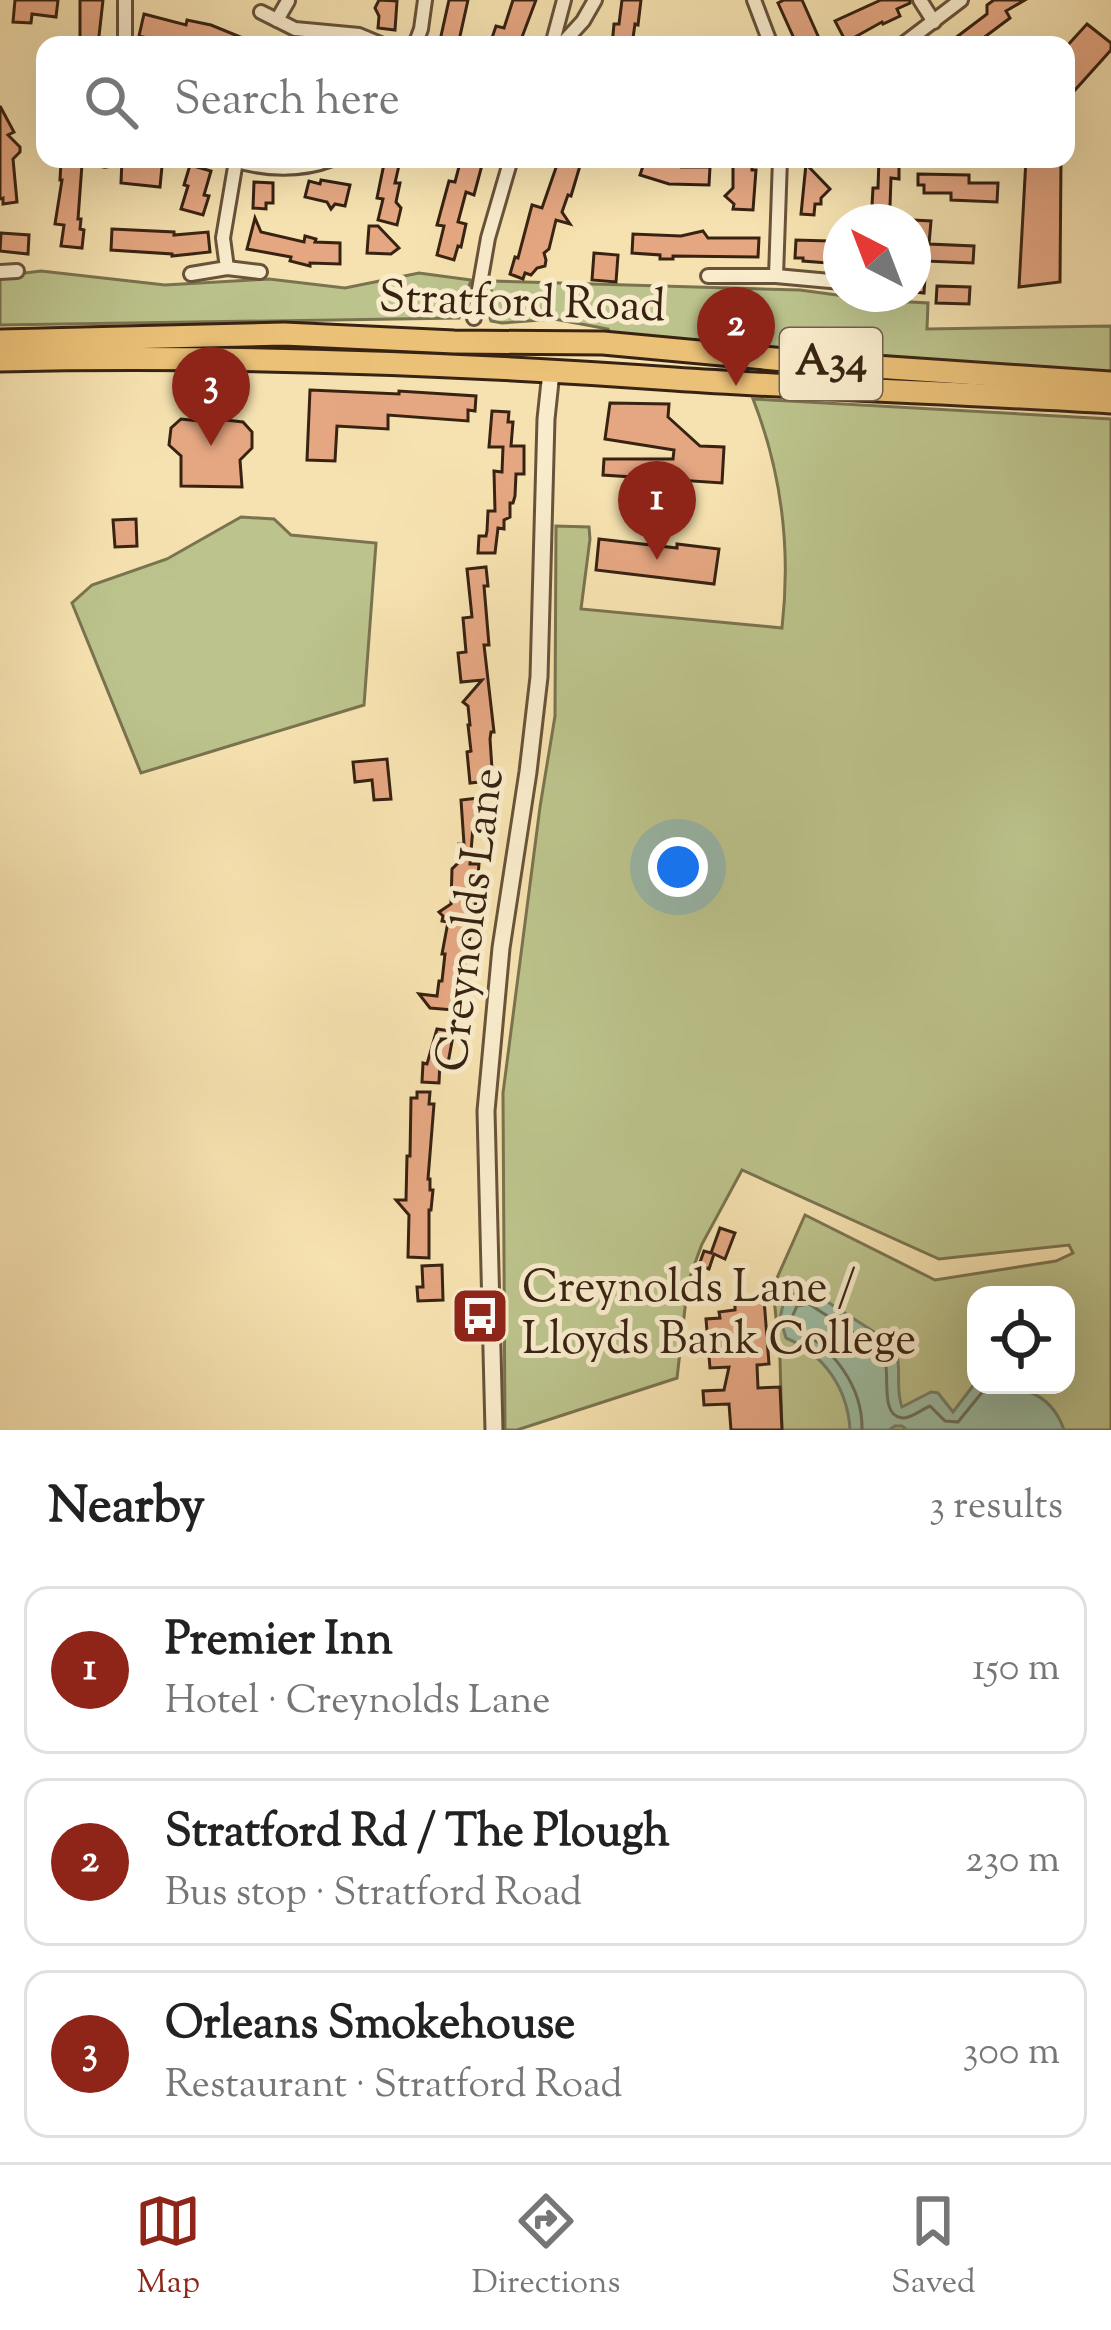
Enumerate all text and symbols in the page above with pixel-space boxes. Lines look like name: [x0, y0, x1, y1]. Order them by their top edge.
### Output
search box: [36, 36, 1075, 168]
icon: search: [78, 69, 144, 135]
text: Search here: [174, 70, 400, 135]
north arrow: [823, 204, 931, 312]
street label: Stratford Road: [377, 268, 667, 342]
pin: 2: [697, 287, 775, 386]
road number: A34: [780, 328, 882, 400]
pin: 3: [172, 347, 250, 446]
pin: 1: [618, 461, 696, 560]
street label: Creynolds Lane: [422, 764, 524, 1076]
your location: [648, 837, 708, 897]
place label: Creynolds Lane / Lloyds Bank College: [522, 1258, 916, 1375]
bus stop icon: Creynolds Lane / Lloyds Bank College: [449, 1285, 511, 1347]
map controls: [967, 1286, 1075, 1394]
button: locate: [967, 1286, 1075, 1394]
text: Nearby: [48, 1472, 205, 1545]
text: 3 results: [929, 1480, 1063, 1536]
text: Premier Inn: [165, 1610, 393, 1675]
text: 1: [83, 1642, 97, 1698]
text: 150 m: [972, 1642, 1060, 1698]
text: Hotel · Creynolds Lane: [165, 1675, 550, 1731]
text: Stratford Rd / The Plough: [165, 1802, 670, 1867]
text: 2: [81, 1834, 99, 1890]
text: 230 m: [965, 1834, 1060, 1890]
text: Bus stop · Stratford Road: [165, 1867, 582, 1923]
text: Orleans Smokehouse: [165, 1994, 575, 2059]
text: 3: [82, 2026, 98, 2082]
text: 300 m: [963, 2026, 1060, 2082]
text: Restaurant · Stratford Road: [165, 2059, 622, 2115]
tab: Map: [135, 2188, 201, 2308]
tab: Directions: [472, 2188, 621, 2308]
tab: Saved: [891, 2188, 976, 2308]

